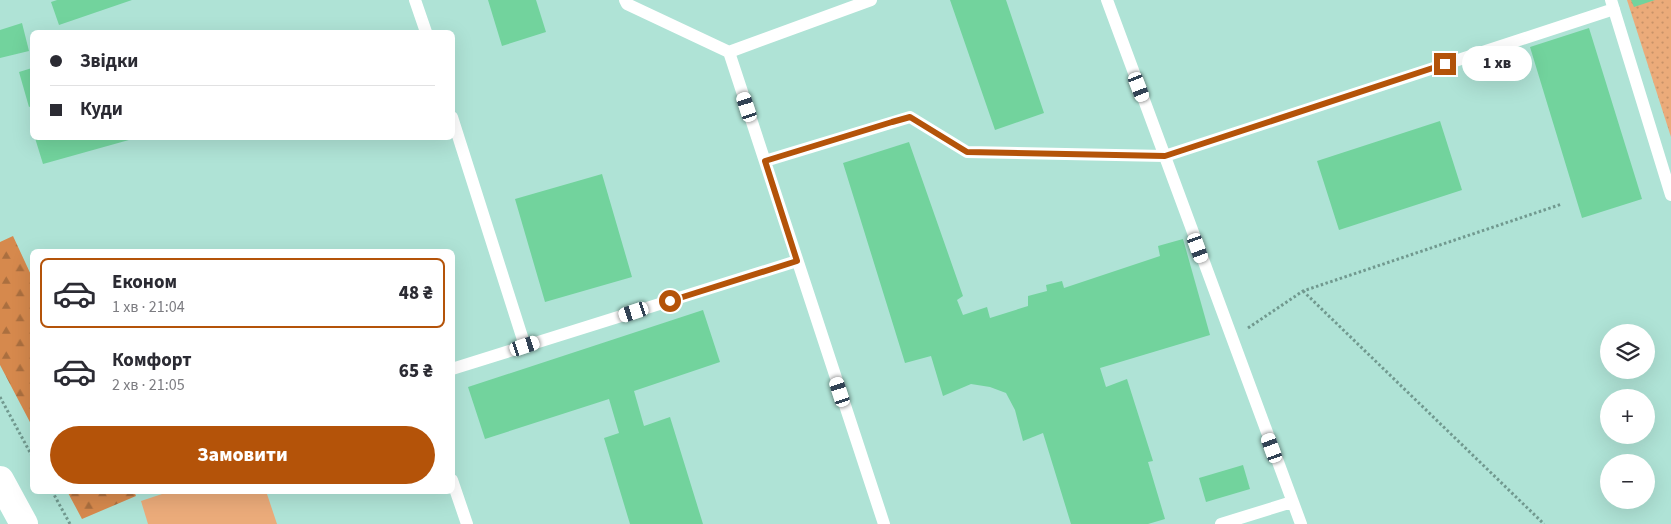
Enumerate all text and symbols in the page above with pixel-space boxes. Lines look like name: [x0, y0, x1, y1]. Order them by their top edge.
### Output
callout: 1 хв: [1462, 46, 1532, 82]
text: Звідки: [80, 48, 138, 75]
text: 1 хв: [1483, 52, 1511, 74]
route end: [1434, 53, 1456, 75]
car: [1126, 70, 1151, 104]
car: [735, 90, 758, 124]
text: Куди: [80, 96, 123, 123]
car: [1185, 231, 1210, 265]
text: Економ: [112, 269, 177, 296]
icon: car: [52, 271, 97, 316]
text: 48 ₴: [399, 280, 433, 307]
route start: [659, 290, 681, 312]
text: 1 хв · 21:04: [112, 296, 185, 318]
car: [617, 300, 650, 324]
map controls: [1600, 324, 1655, 509]
button: layers: [1600, 324, 1655, 379]
car: [508, 334, 541, 358]
text: Комфорт: [112, 347, 192, 374]
icon: car: [52, 349, 97, 394]
text: 65 ₴: [399, 358, 433, 385]
text: 2 хв · 21:05: [112, 374, 185, 396]
car: [828, 375, 851, 409]
button: +: [1600, 389, 1655, 444]
button: Замовити: [50, 426, 435, 484]
car: [1259, 431, 1284, 465]
button: −: [1600, 454, 1655, 509]

